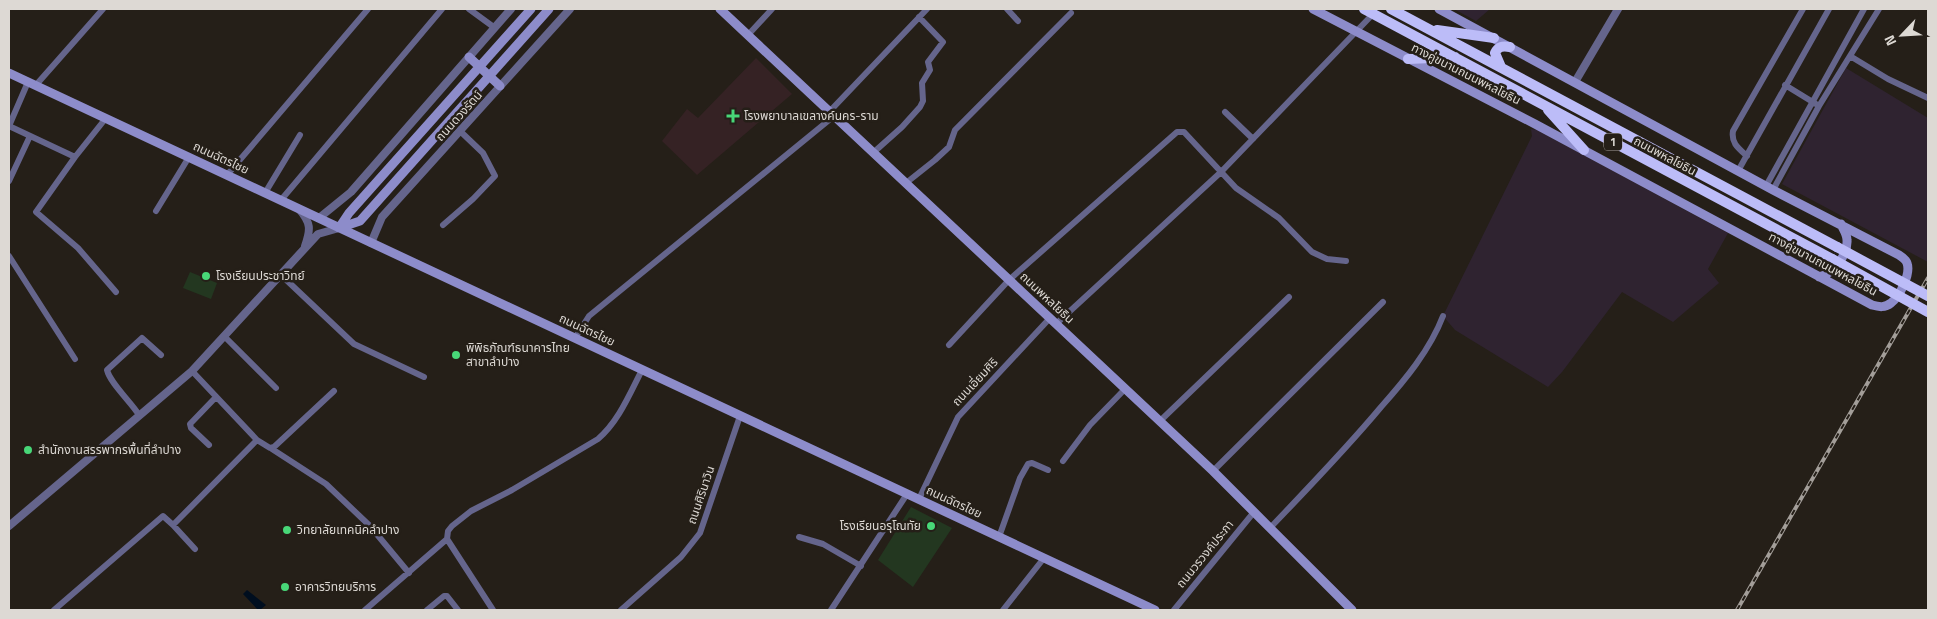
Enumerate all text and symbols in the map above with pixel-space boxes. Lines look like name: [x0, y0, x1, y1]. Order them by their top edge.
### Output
north arrow: [1877, 10, 1927, 60]
text: N: [1878, 32, 1901, 50]
street label: ทางคู่ขนานถนนพหลโยธิน: [1408, 38, 1524, 109]
street label: ถนนดวงรัตน์: [431, 86, 487, 145]
place label: โรงพยาบาลเขลางค์นคร-ราม: [744, 106, 879, 125]
marker: โรงพยาบาลเขลางค์นคร-ราม: [726, 109, 740, 123]
street label: ถนนพหลโยธิน: [1631, 131, 1700, 180]
road number: 1: [1604, 134, 1622, 150]
street label: ถนนฉัตรไชย: [190, 136, 252, 179]
street label: ทางคู่ขนานถนนพหลโยธิน: [1766, 227, 1881, 300]
place label: โรงเรียนประชาวิทย์: [216, 266, 305, 285]
street label: ถนนพหลโยธิน: [1016, 267, 1079, 328]
marker: โรงเรียนประชาวิทย์: [200, 270, 212, 282]
street label: ถนนฉัตรไชย: [556, 308, 618, 351]
place label: พิพิธภัณฑ์ธนาคารไทย สาขาลำปาง: [466, 338, 570, 371]
marker: พิพิธภัณฑ์ธนาคารไทย สาขาลำปาง: [450, 349, 462, 361]
street label: ถนนเอี่ยมศิริ: [947, 353, 1002, 410]
place label: สำนักงานสรรพากรพื้นที่ลำปาง: [38, 440, 181, 459]
marker: สำนักงานสรรพากรพื้นที่ลำปาง: [22, 444, 34, 456]
street label: ถนนศิรินาวิน: [682, 463, 719, 527]
street label: ถนนฉัตรไชย: [923, 480, 985, 523]
place label: โรงเรียนอรุโณทัย: [840, 516, 921, 535]
street label: ถนนวรวงค์ประภา: [1171, 516, 1238, 592]
place label: วิทยาลัยเทคนิคลำปาง: [296, 520, 399, 539]
marker: โรงเรียนอรุโณทัย: [925, 520, 937, 532]
marker: วิทยาลัยเทคนิคลำปาง: [281, 524, 293, 536]
place label: อาคารวิทยบริการ: [295, 577, 376, 596]
marker: อาคารวิทยบริการ: [279, 581, 291, 593]

